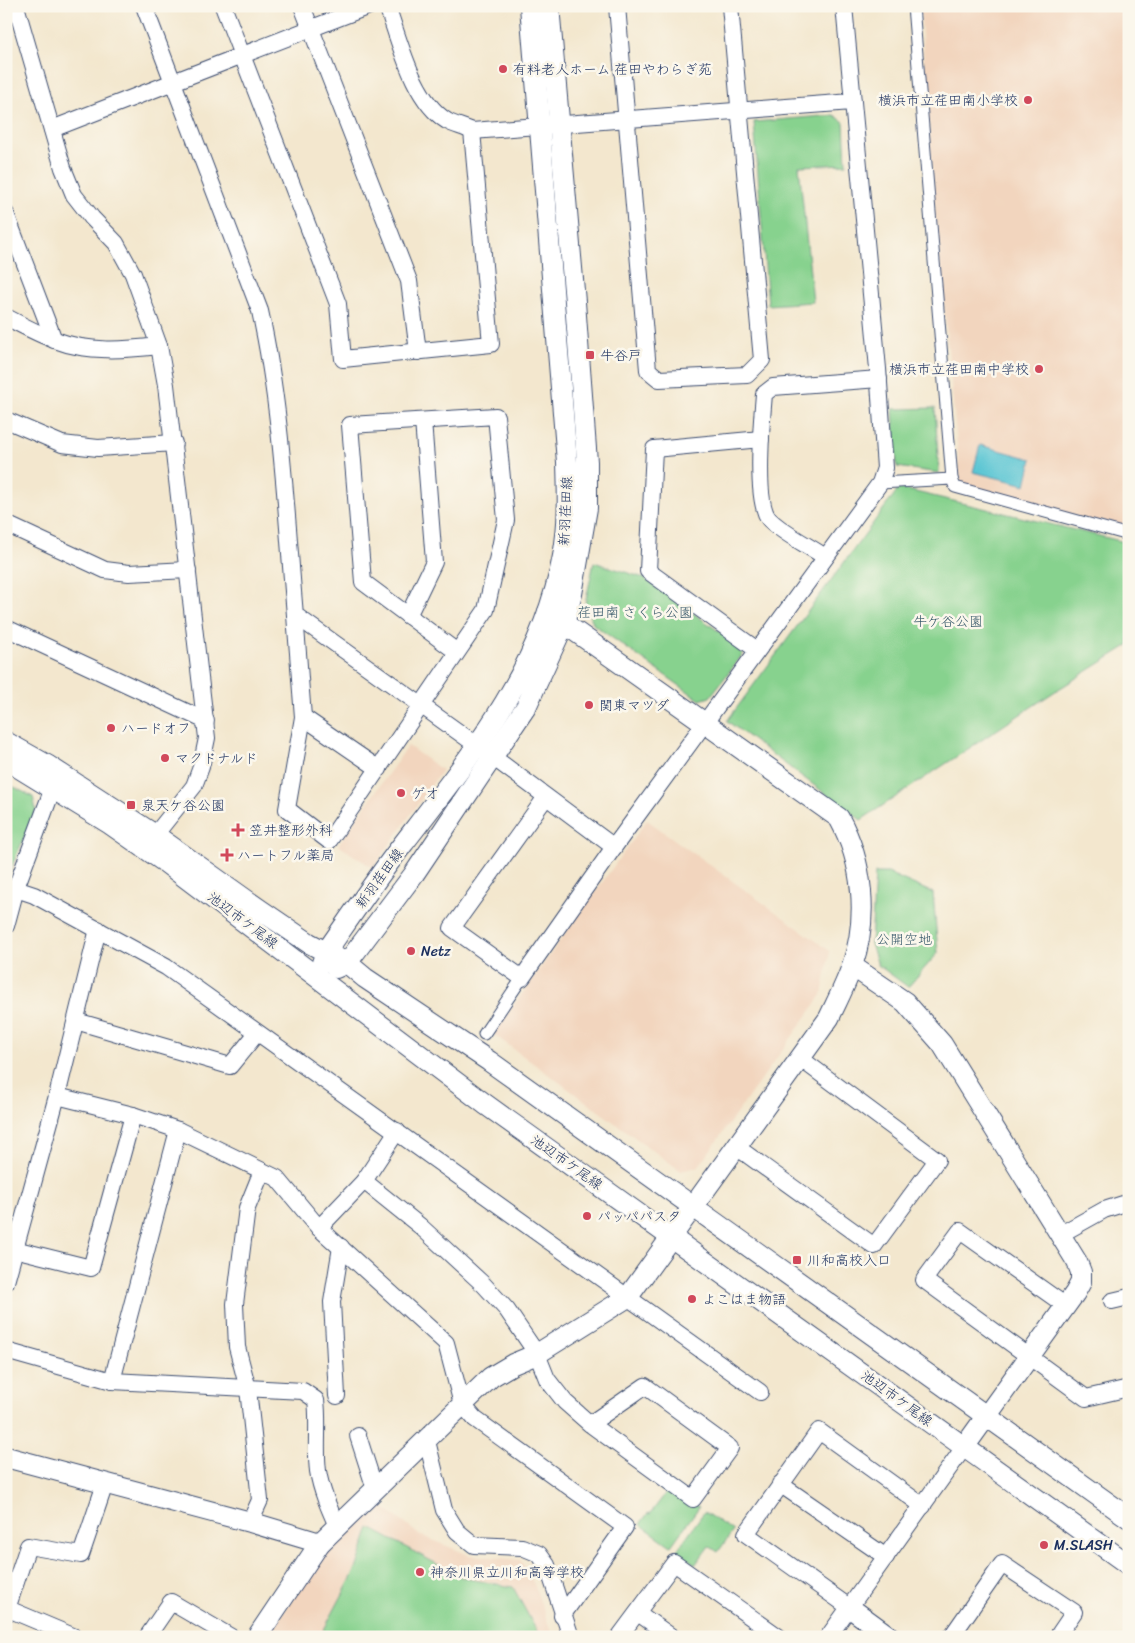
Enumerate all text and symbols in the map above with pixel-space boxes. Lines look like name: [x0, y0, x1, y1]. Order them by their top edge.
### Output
place label: 有料老人ホーム 荏田やわらぎ苑: [513, 57, 712, 82]
marker: 有料老人ホーム 荏田やわらぎ苑: [497, 63, 509, 75]
place label: 横浜市立荏田南小学校: [878, 88, 1018, 113]
marker: 横浜市立荏田南小学校: [1022, 94, 1034, 106]
place label: 牛谷戸: [600, 343, 642, 368]
marker: 牛谷戸: [584, 349, 596, 361]
place label: 横浜市立荏田南中学校: [889, 357, 1029, 382]
marker: 横浜市立荏田南中学校: [1033, 363, 1045, 375]
street label: 新羽荏田線: [551, 475, 580, 547]
park label: 荏田南 さくら公園: [577, 600, 693, 625]
park label: 牛ケ谷公園: [913, 609, 983, 634]
place label: 関東マツダ: [599, 693, 669, 718]
marker: 関東マツダ: [583, 699, 595, 711]
place label: ハードオフ: [121, 716, 191, 741]
marker: ハードオフ: [105, 722, 117, 734]
place label: マクドナルド: [175, 746, 258, 771]
marker: マクドナルド: [159, 752, 171, 764]
place label: ゲオ: [411, 781, 439, 806]
marker: ゲオ: [395, 787, 407, 799]
place label: 泉天ケ谷公園: [141, 793, 225, 818]
marker: 泉天ケ谷公園: [125, 799, 137, 811]
place label: 笠井整形外科: [249, 818, 333, 843]
marker: 笠井整形外科: [231, 823, 245, 837]
place label: ハートフル薬局: [237, 843, 334, 868]
street label: 新羽荏田線: [349, 843, 410, 914]
marker: ハートフル薬局: [221, 849, 233, 861]
street label: 池辺市ケ尾線: [202, 885, 284, 956]
park label: 公開空地: [876, 927, 932, 952]
place label: Netz: [421, 939, 451, 964]
marker: Netz: [405, 945, 417, 957]
street label: 池辺市ケ尾線: [525, 1128, 608, 1197]
place label: パッパパスタ: [597, 1204, 681, 1229]
marker: パッパパスタ: [581, 1210, 593, 1222]
place label: 川和高校入口: [807, 1248, 891, 1273]
marker: 川和高校入口: [791, 1254, 803, 1266]
place label: よこはま物語: [702, 1287, 786, 1312]
marker: よこはま物語: [686, 1293, 698, 1305]
street label: 池辺市ケ尾線: [855, 1364, 938, 1433]
place label: M.SLASH: [1054, 1533, 1113, 1558]
marker: M.SLASH: [1038, 1539, 1050, 1551]
place label: 神奈川県立川和高等学校: [430, 1560, 584, 1585]
marker: 神奈川県立川和高等学校: [414, 1566, 426, 1578]

